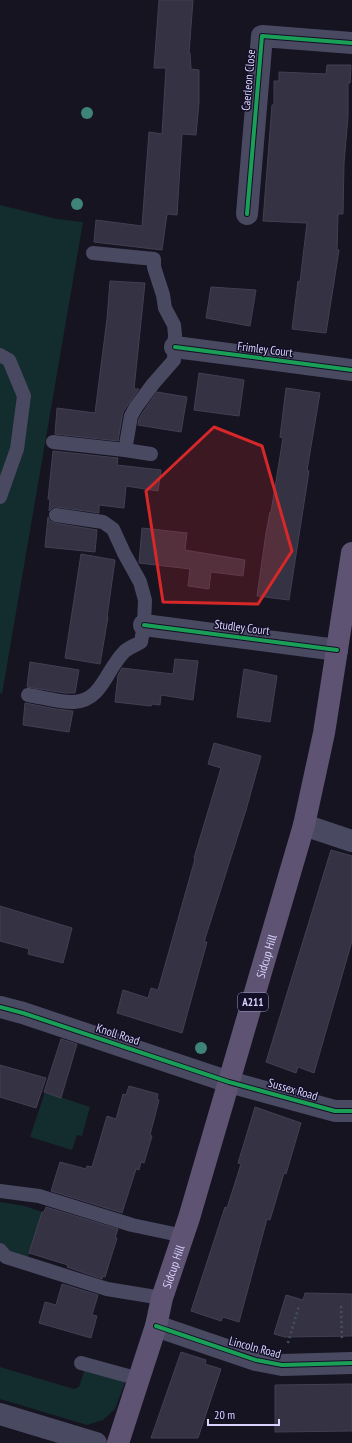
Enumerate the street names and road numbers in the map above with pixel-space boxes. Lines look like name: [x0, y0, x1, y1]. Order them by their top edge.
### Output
street label: Caerleon Close: [238, 49, 258, 111]
street label: Frimley Court: [237, 338, 294, 360]
street label: Studley Court: [214, 616, 271, 638]
street label: Sidcup Hill: [252, 932, 279, 980]
road number: A211: [238, 993, 268, 1011]
street label: Knoll Road: [94, 1020, 142, 1048]
street label: Sussex Road: [266, 1075, 320, 1103]
street label: Sidcup Hill: [158, 1243, 187, 1290]
street label: Lincoln Road: [227, 1333, 283, 1361]

